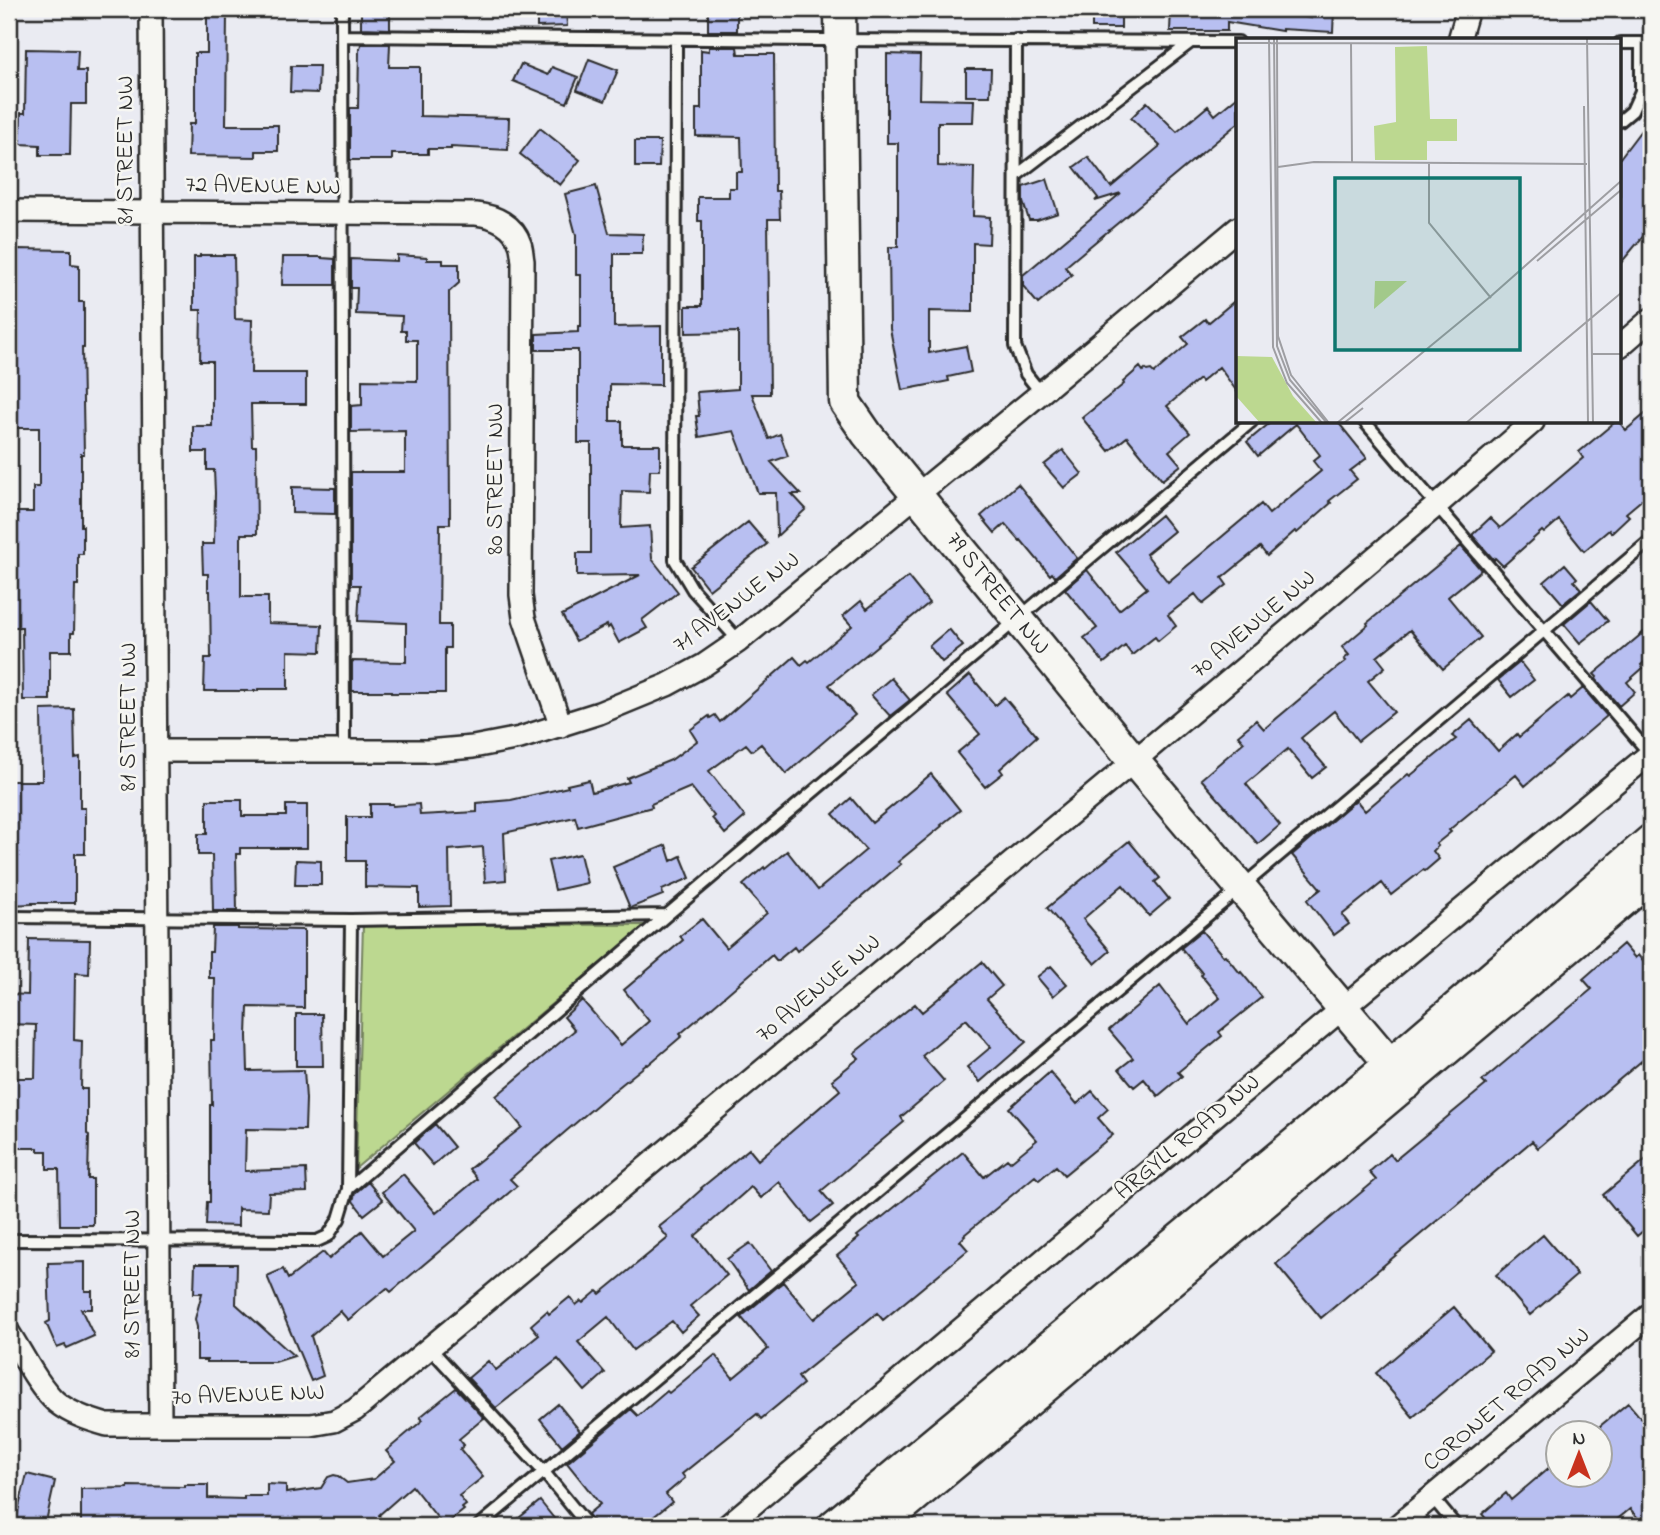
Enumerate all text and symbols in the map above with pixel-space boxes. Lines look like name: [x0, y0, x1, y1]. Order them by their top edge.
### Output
inset map: [1236, 38, 1622, 424]
street label: 81 STREET NW: [109, 76, 144, 224]
street label: 72 AVENUE NW: [185, 168, 341, 206]
street label: 80 STREET NW: [479, 403, 514, 555]
street label: 79 STREET NW: [936, 525, 1058, 663]
street label: 71 AVENUE NW: [666, 544, 808, 662]
street label: 70 AVENUE NW: [1184, 562, 1324, 688]
street label: 81 STREET NW: [112, 643, 147, 791]
street label: 70 AVENUE NW: [749, 926, 889, 1052]
street label: ARGYLL ROAD NW: [1108, 1067, 1268, 1209]
street label: 81 STREET NW: [116, 1210, 151, 1358]
street label: CORONET ROAD NW: [1418, 1322, 1596, 1478]
street label: 70 AVENUE NW: [171, 1376, 325, 1416]
north arrow: [1544, 1420, 1614, 1490]

